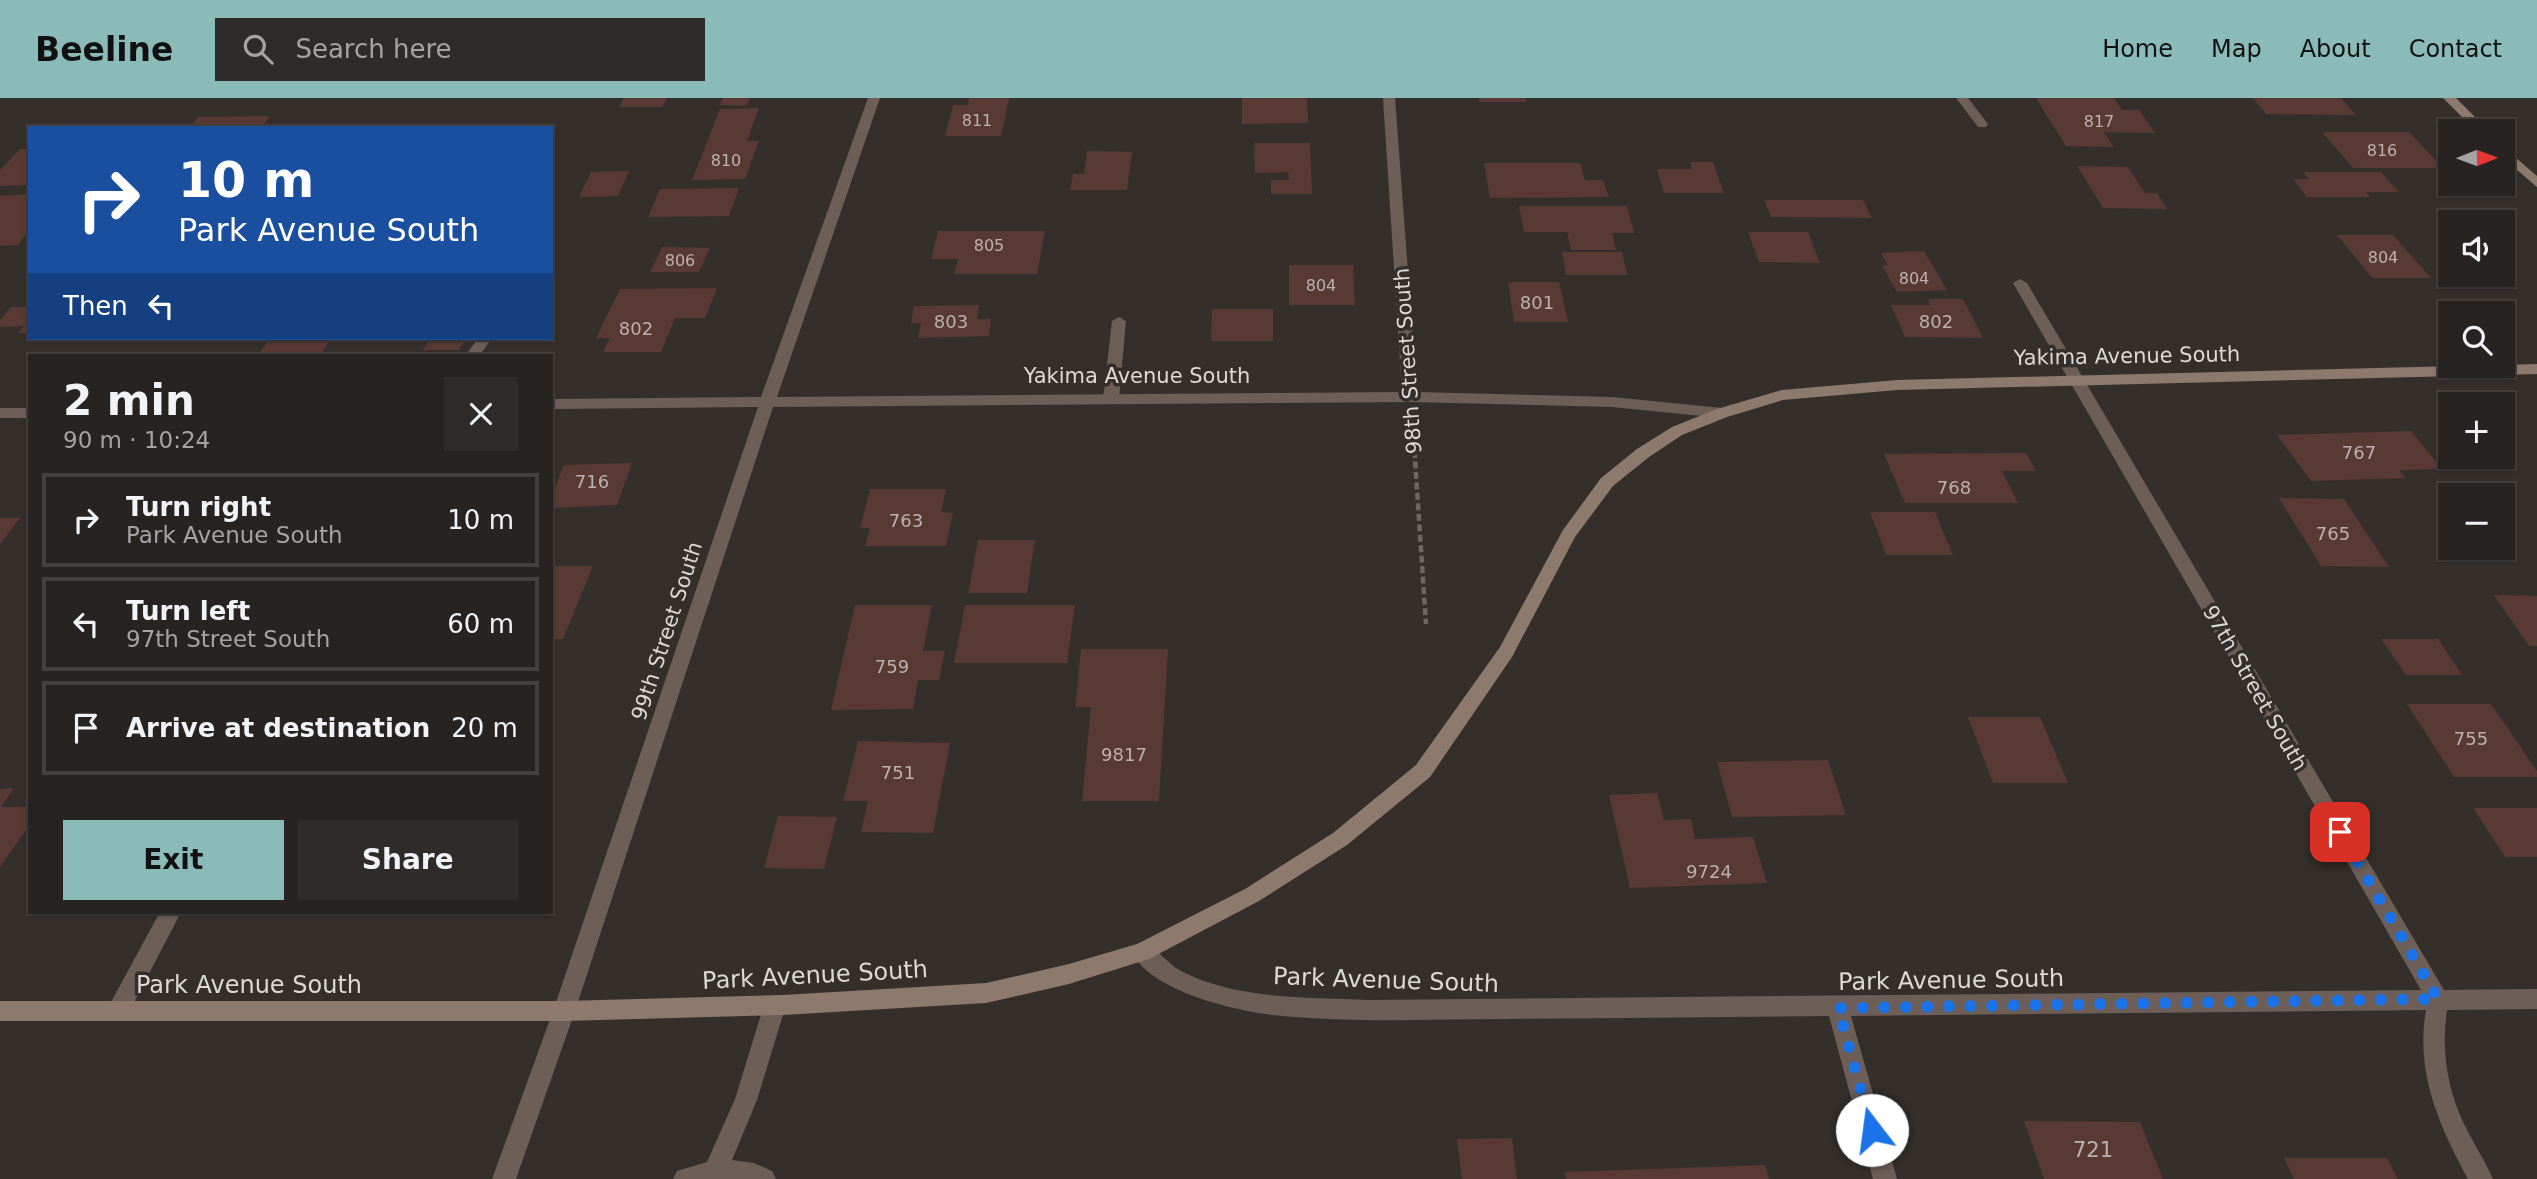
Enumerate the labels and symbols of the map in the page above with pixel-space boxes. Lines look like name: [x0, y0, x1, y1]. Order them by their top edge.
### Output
house number: 811: [962, 111, 992, 130]
house number: 817: [2084, 112, 2114, 131]
north arrow: [2438, 119, 2515, 196]
house number: 816: [2367, 141, 2397, 160]
house number: 810: [711, 151, 741, 170]
house number: 805: [974, 236, 1004, 255]
house number: 804: [2368, 248, 2398, 267]
house number: 806: [665, 251, 695, 270]
street label: 98th Street South: [1390, 267, 1426, 455]
house number: 804: [1899, 269, 1929, 288]
house number: 804: [1306, 276, 1336, 295]
house number: 801: [1520, 292, 1554, 313]
house number: 803: [934, 311, 968, 332]
house number: 802: [1919, 311, 1953, 332]
house number: 802: [619, 318, 653, 339]
street label: Yakima Avenue South: [2013, 342, 2240, 370]
street label: Yakima Avenue South: [1023, 364, 1250, 388]
house number: 767: [2342, 442, 2376, 463]
house number: 716: [575, 471, 609, 492]
house number: 768: [1937, 477, 1971, 498]
house number: 763: [889, 510, 923, 531]
house number: 765: [2316, 523, 2350, 544]
street label: 99th Street South: [627, 539, 707, 723]
street label: 97th Street South: [2198, 601, 2312, 775]
house number: 759: [875, 656, 909, 677]
house number: 755: [2454, 728, 2488, 749]
house number: 9817: [1101, 744, 1147, 765]
house number: 751: [881, 762, 915, 783]
pin: [2310, 802, 2370, 862]
house number: 9724: [1686, 861, 1732, 882]
street label: Park Avenue South: [701, 955, 929, 995]
street label: Park Avenue South: [1273, 962, 1499, 998]
street label: Park Avenue South: [1838, 964, 2064, 996]
street label: Park Avenue South: [136, 971, 362, 999]
position arrow: [1835, 1093, 1909, 1167]
house number: 721: [2073, 1138, 2113, 1162]

